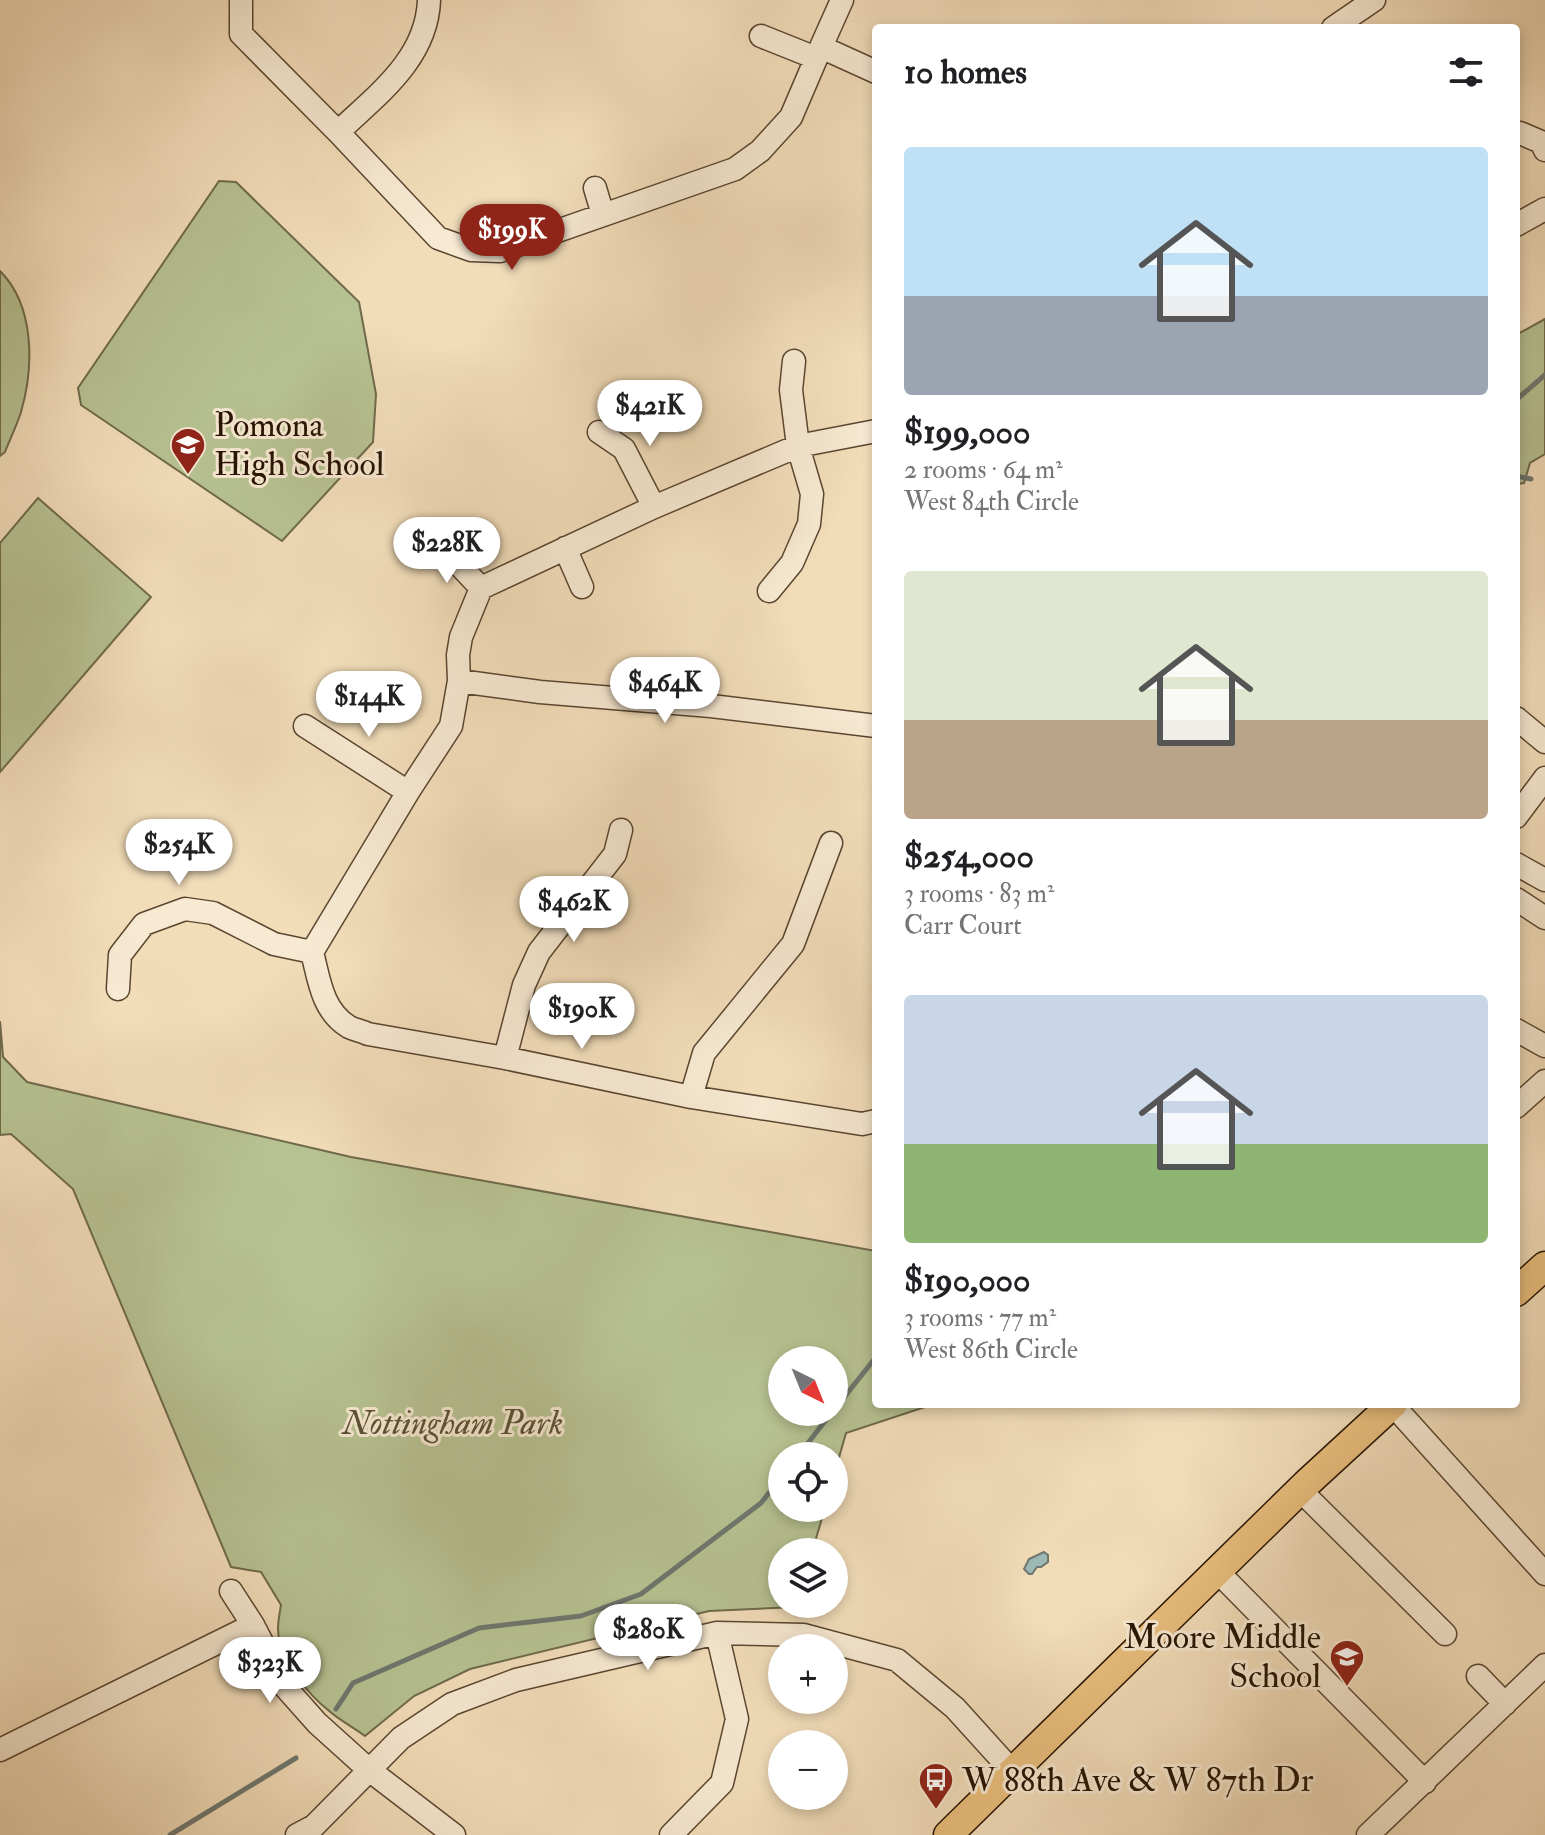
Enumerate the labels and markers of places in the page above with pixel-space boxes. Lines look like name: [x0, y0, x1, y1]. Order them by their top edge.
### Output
pin: $199K: [456, 204, 568, 272]
pin: $421K: [594, 380, 706, 448]
place label: Pomona High School: [214, 404, 385, 486]
school or university icon: Pomona High School: [169, 426, 207, 476]
pin: $228K: [391, 517, 503, 585]
pin: $464K: [609, 657, 721, 725]
pin: $144K: [313, 671, 425, 739]
pin: $254K: [123, 819, 235, 887]
pin: $462K: [518, 876, 630, 944]
pin: $190K: [526, 983, 638, 1051]
pin: $280K: [592, 1604, 704, 1672]
place label: Moore Middle School: [1124, 1616, 1321, 1698]
pin: $323K: [214, 1637, 326, 1705]
school or university icon: Moore Middle School: [1328, 1638, 1366, 1688]
place label: W 88th Ave & W 87th Dr: [961, 1759, 1314, 1802]
bus stop icon: W 88th Ave & W 87th Dr: [917, 1761, 955, 1811]

